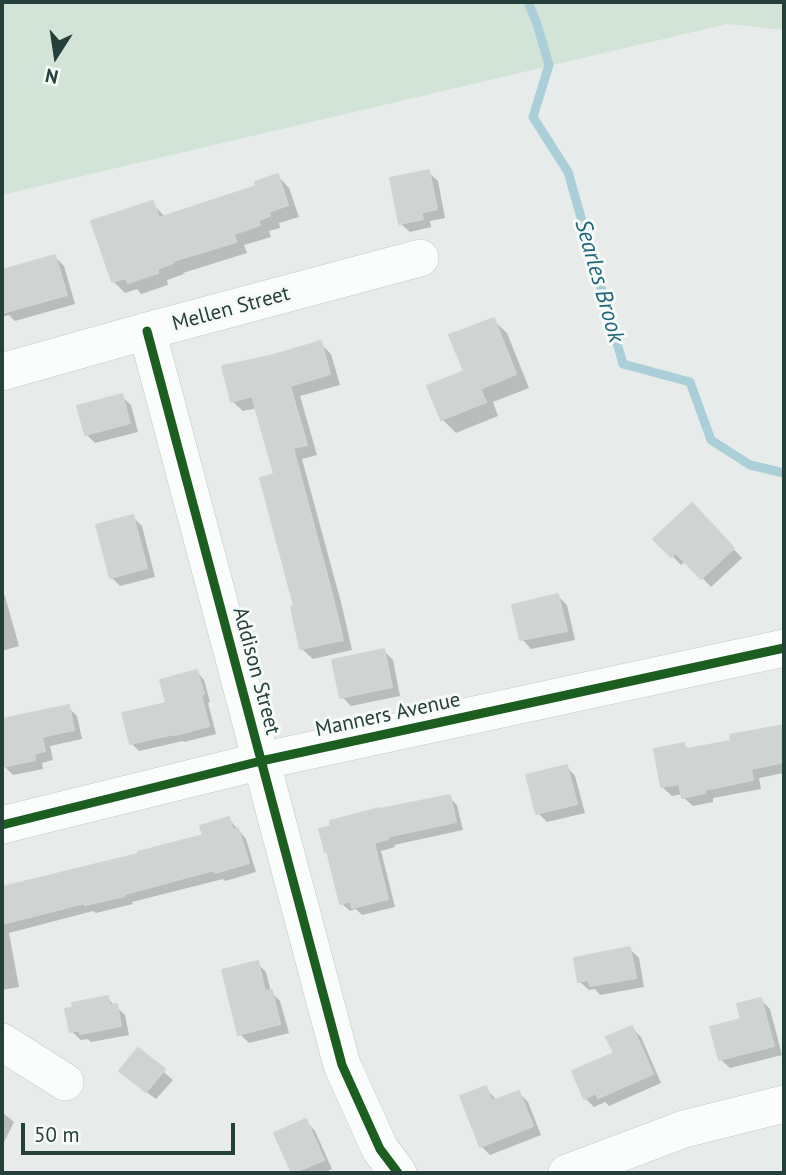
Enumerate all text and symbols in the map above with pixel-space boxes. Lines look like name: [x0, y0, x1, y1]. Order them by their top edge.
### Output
north arrow: [21, 21, 91, 91]
text: N: [43, 64, 60, 90]
water label: Searles Brook: [568, 216, 630, 346]
street label: Mellen Street: [169, 281, 293, 337]
street label: Addison Street: [227, 604, 285, 738]
street label: Manners Avenue: [313, 687, 463, 743]
scale bar: [24, 1108, 238, 1152]
text: 50 m: [34, 1121, 80, 1148]

